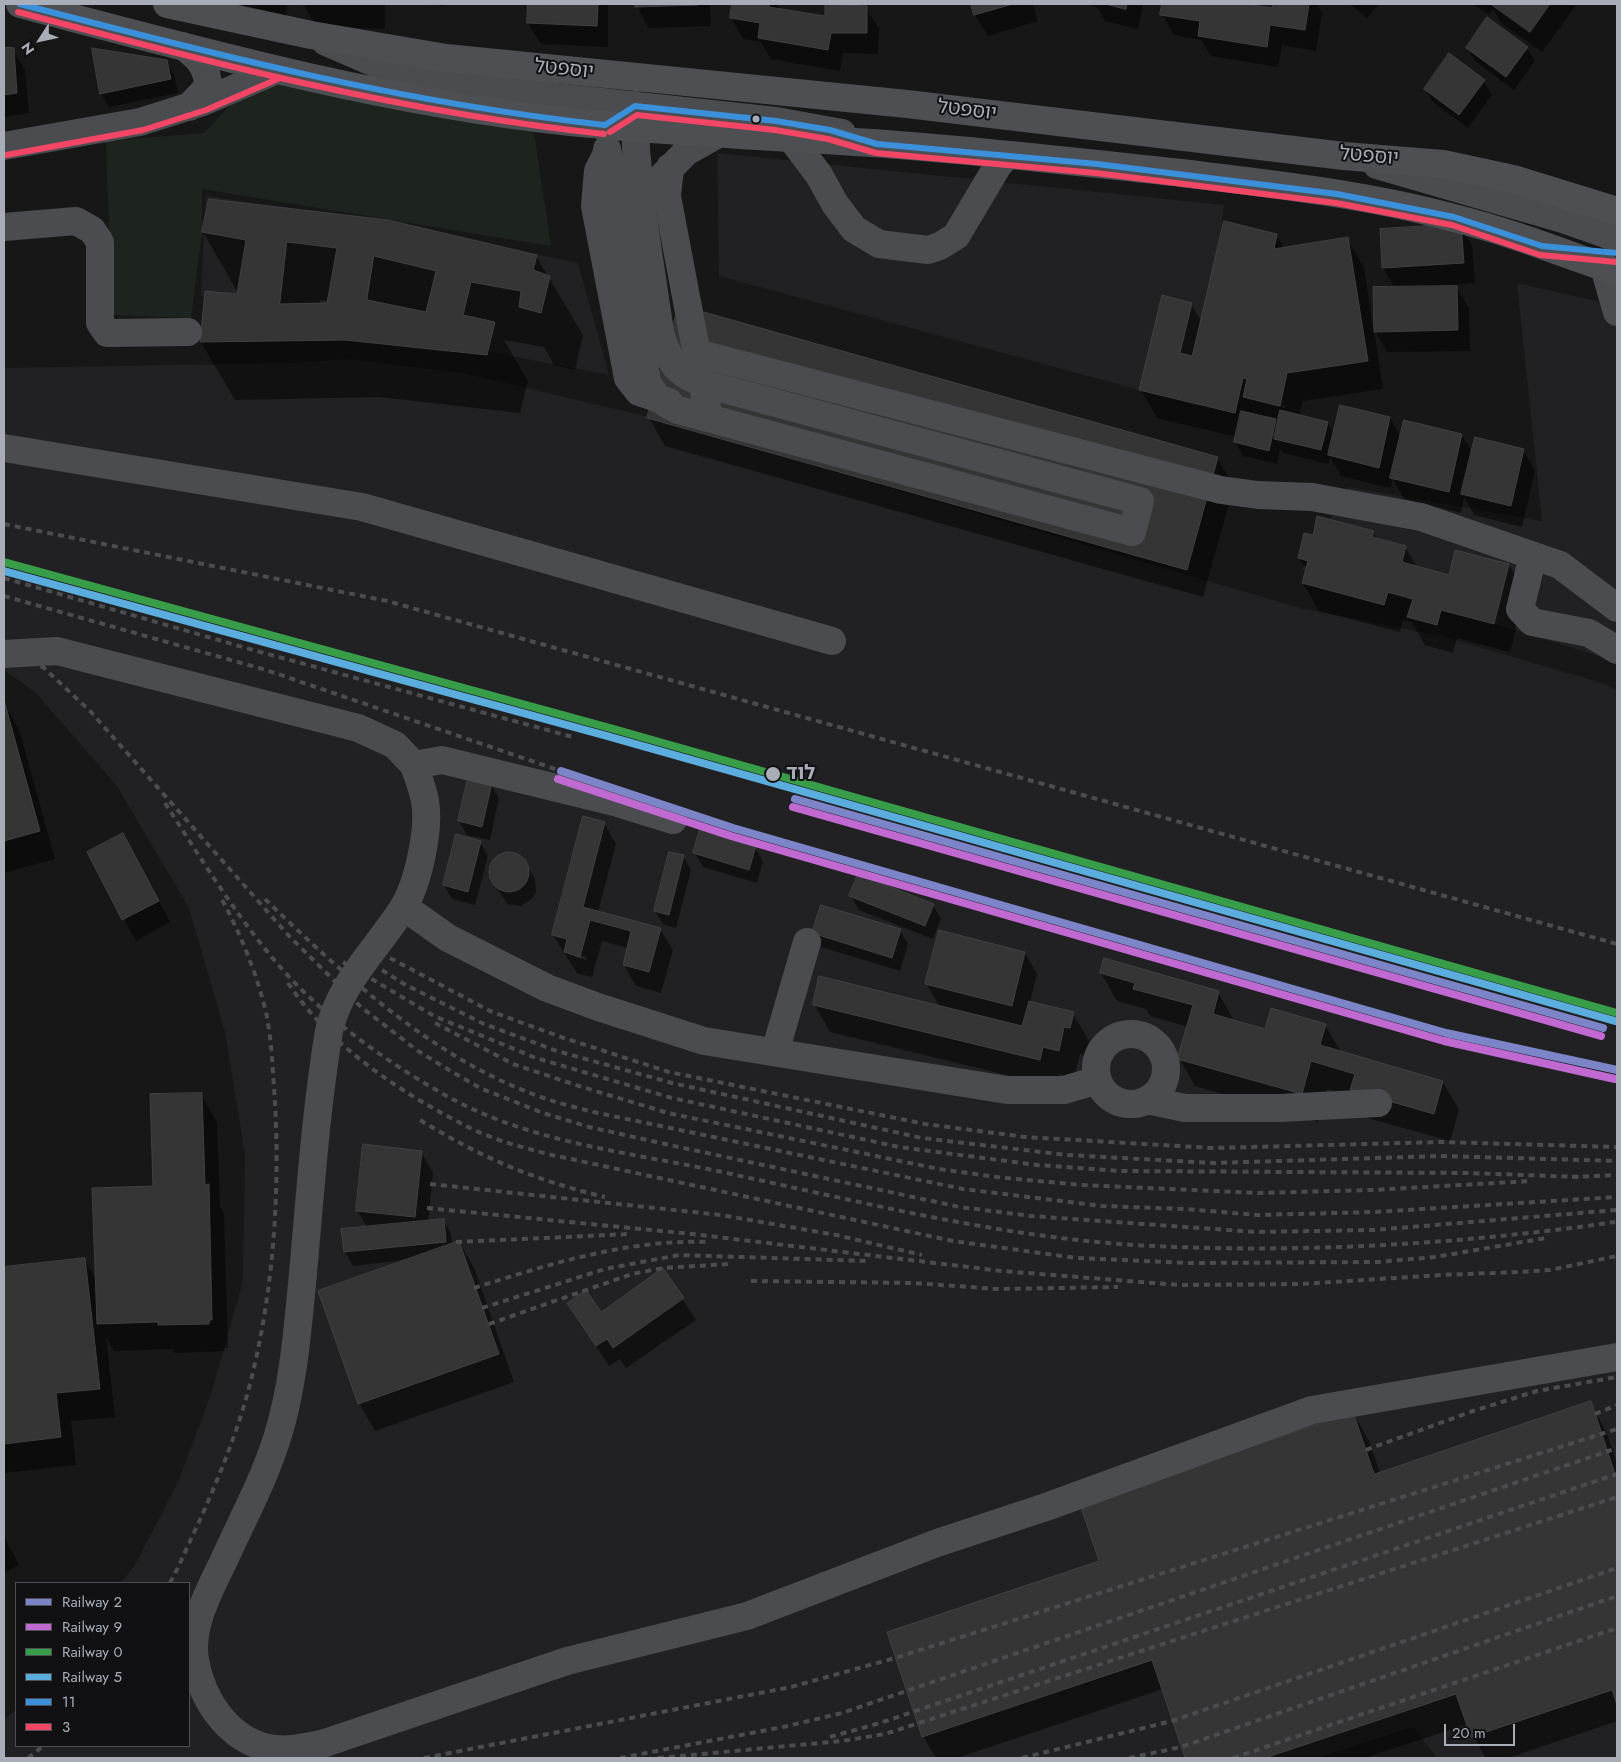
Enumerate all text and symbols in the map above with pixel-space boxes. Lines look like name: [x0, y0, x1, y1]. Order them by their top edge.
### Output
north arrow: [15, 15, 65, 65]
text: N: [16, 38, 39, 59]
street label: יוספטל: [533, 55, 595, 85]
street label: יוספטל: [936, 95, 998, 127]
unlabelled marker: [751, 114, 761, 124]
street label: יוספטל: [1338, 142, 1400, 172]
place label: לוד: [786, 762, 815, 786]
marker: לוד: [764, 765, 782, 783]
legend: [15, 1582, 190, 1747]
text: Railway 2: [62, 1591, 122, 1613]
text: Railway 9: [62, 1616, 122, 1638]
text: Railway 0: [62, 1641, 122, 1663]
text: Railway 5: [62, 1666, 122, 1688]
text: 11: [62, 1691, 76, 1713]
scale bar: [1446, 1714, 1517, 1746]
text: 3: [62, 1716, 70, 1738]
text: 20 m: [1452, 1722, 1486, 1744]

